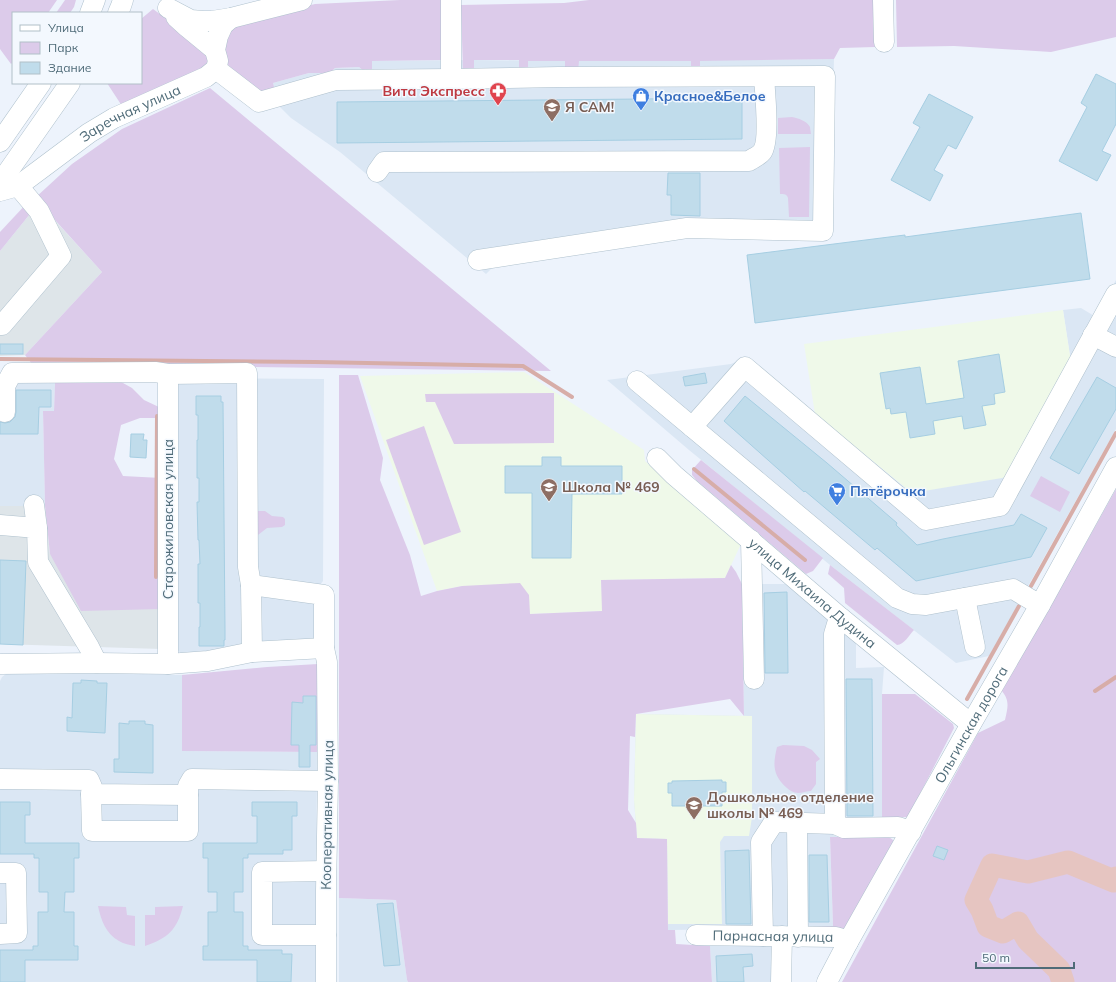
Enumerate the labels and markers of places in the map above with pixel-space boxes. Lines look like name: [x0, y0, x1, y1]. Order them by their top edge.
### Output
pharmacy icon: Вита Экспресс: [488, 81, 508, 106]
place label: Вита Экспресс: [382, 82, 485, 100]
shop icon: Красное&Белое: [631, 86, 651, 111]
place label: Красное&Белое: [654, 87, 766, 105]
school or university icon: Я САМ!: [542, 97, 562, 122]
place label: Я САМ!: [565, 98, 614, 116]
school or university icon: Школа № 469: [539, 477, 559, 502]
place label: Школа № 469: [562, 478, 660, 496]
supermarket icon: Пятёрочка: [827, 481, 847, 506]
place label: Пятёрочка: [850, 482, 926, 500]
place label: Дошкольное отделение школы № 469: [707, 788, 874, 822]
school or university icon: Дошкольное отделение школы № 469: [684, 795, 704, 820]

